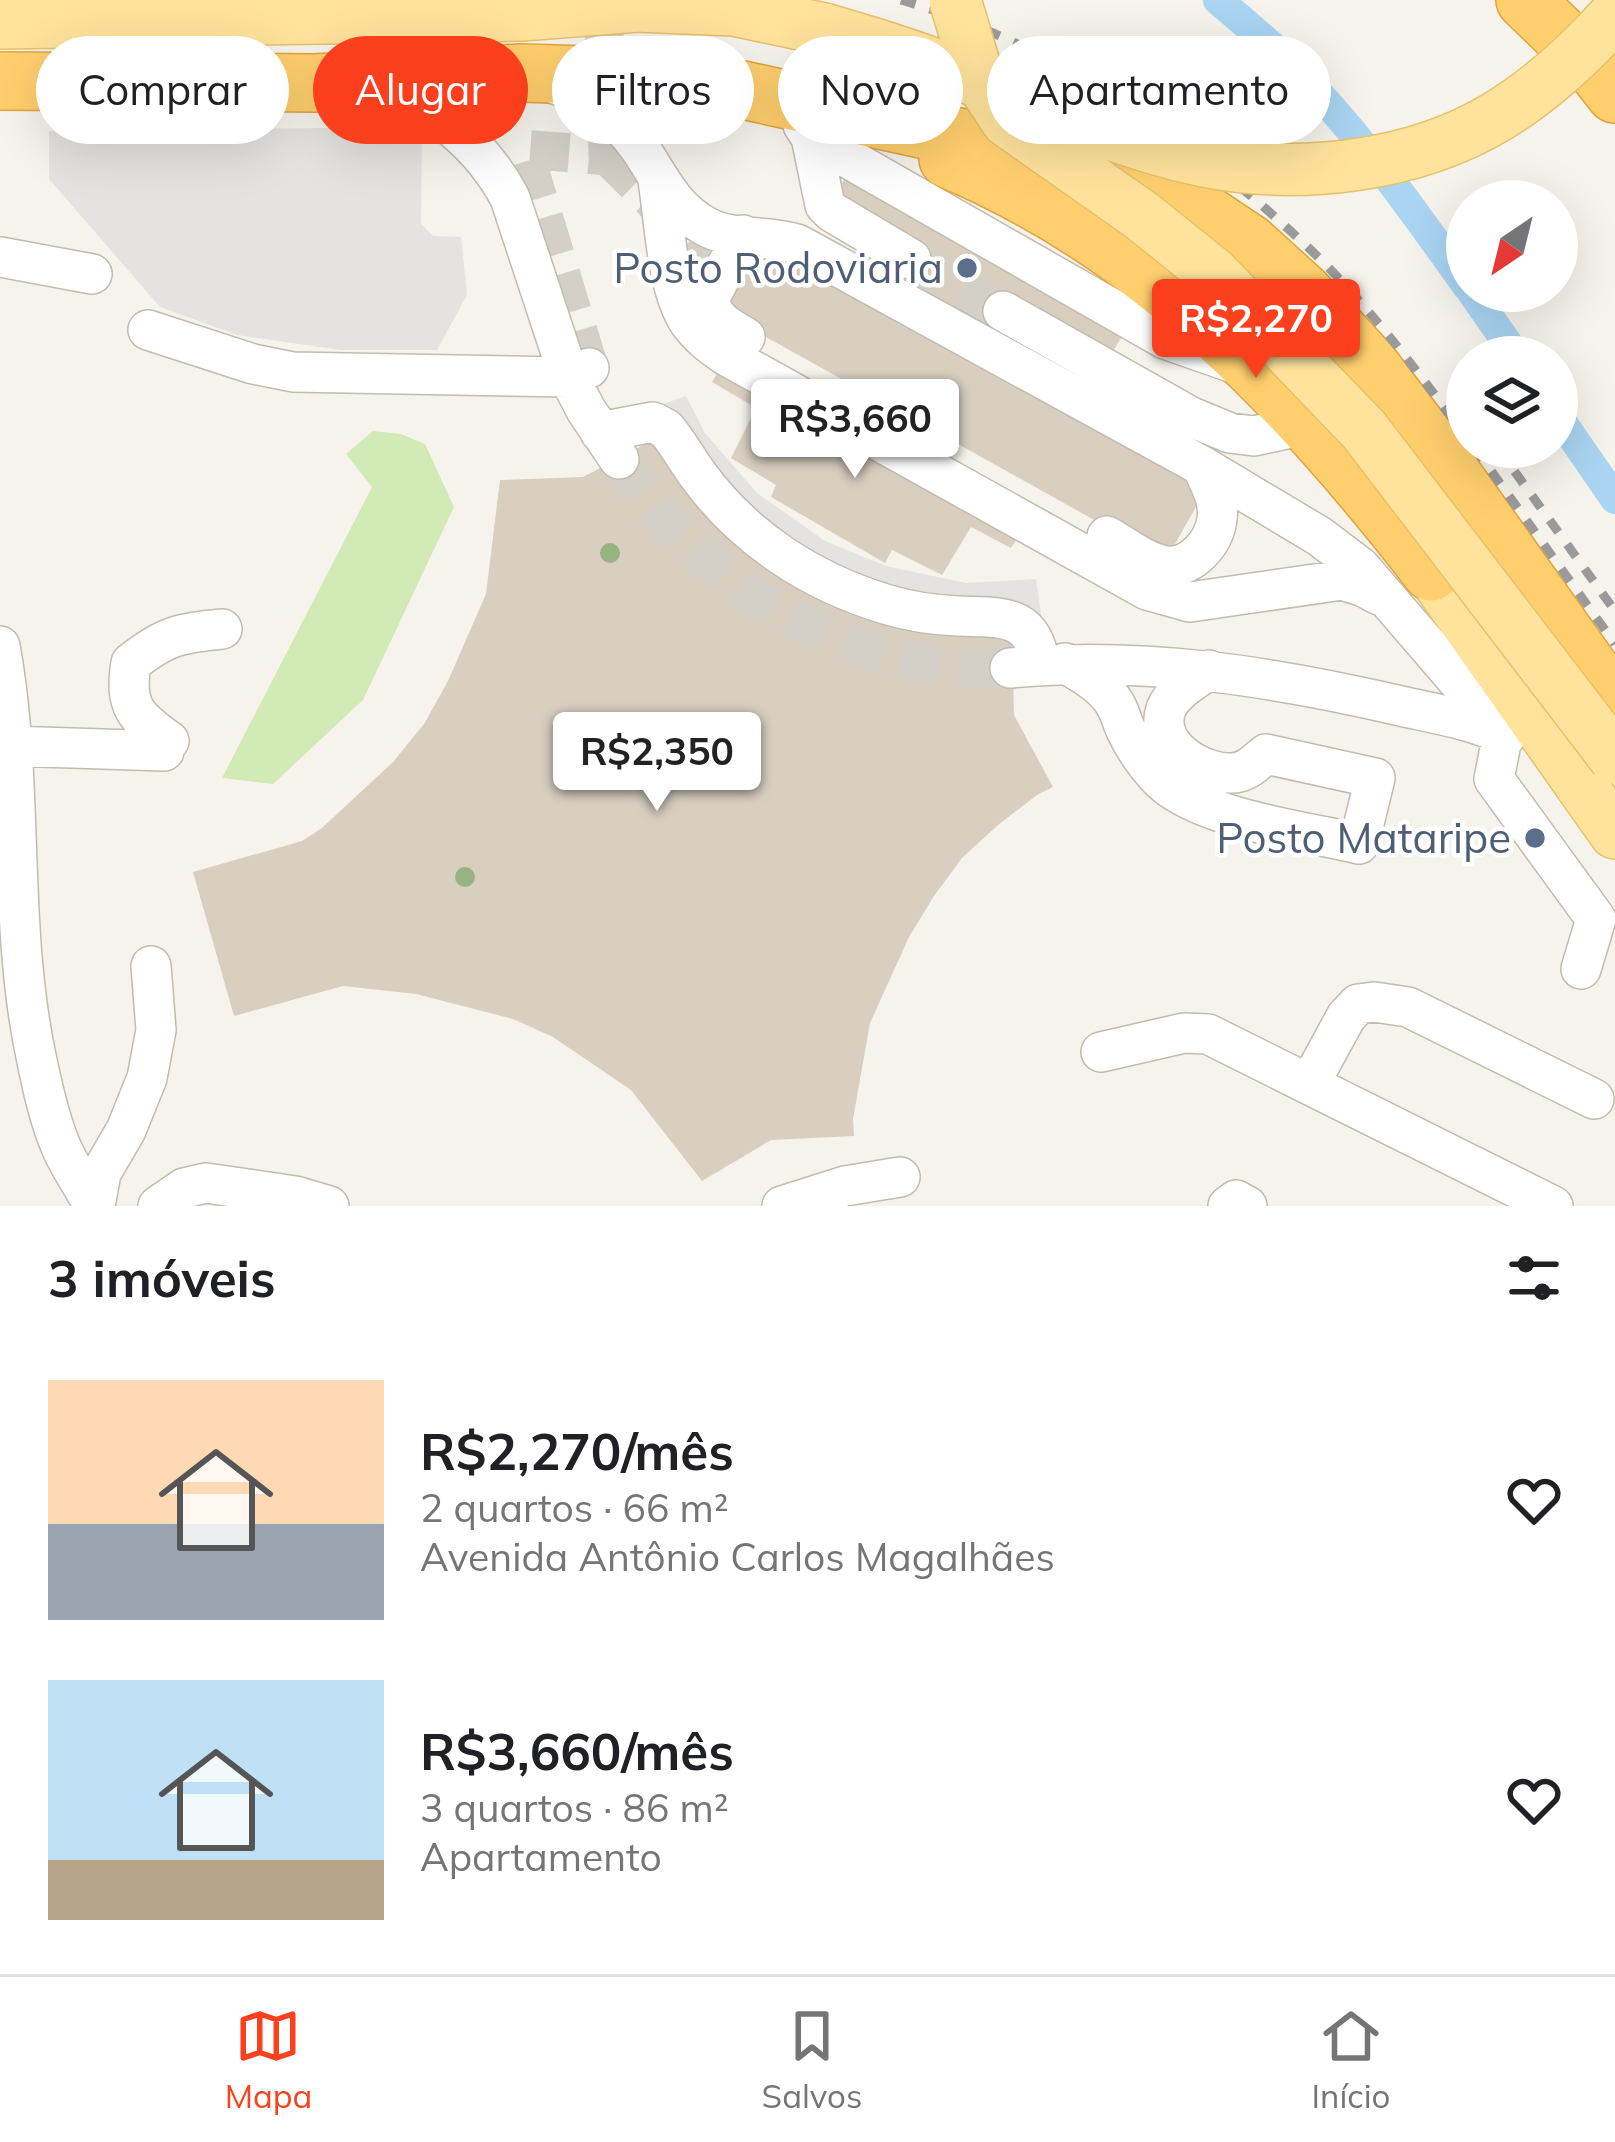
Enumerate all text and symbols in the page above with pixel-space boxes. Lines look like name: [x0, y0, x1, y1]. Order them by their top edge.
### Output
chip: Comprar: [36, 36, 289, 144]
chip: Alugar: [313, 36, 528, 144]
chip: Filtros: [552, 36, 754, 144]
chip: Novo: [778, 36, 963, 144]
chip: Apartamento: [987, 36, 1331, 144]
north arrow: [1446, 180, 1578, 312]
map controls: [1446, 180, 1578, 468]
place label: Posto Rodoviaria: [613, 241, 943, 294]
marker: Posto Rodoviaria: [954, 255, 980, 281]
pin: R$2,270: [1145, 279, 1367, 381]
text: R$2,270: [1179, 293, 1333, 342]
button: layers: [1446, 336, 1578, 468]
pin: R$3,660: [744, 379, 966, 481]
text: R$3,660: [778, 393, 932, 442]
pin: R$2,350: [546, 712, 768, 814]
text: R$2,350: [580, 726, 734, 775]
place label: Posto Mataripe: [1216, 811, 1511, 864]
marker: Posto Mataripe: [1522, 825, 1548, 851]
icon: filters: [1501, 1245, 1567, 1311]
text: 3 imóveis: [48, 1246, 275, 1310]
text: R$2,270/mês: [420, 1419, 734, 1483]
icon: home: [144, 1428, 288, 1572]
icon: heart: [1501, 1467, 1567, 1533]
text: 2 quartos · 66 m²: [420, 1483, 729, 1532]
text: Avenida Antônio Carlos Magalhães: [420, 1532, 1055, 1581]
text: R$3,660/mês: [420, 1719, 734, 1783]
icon: home: [144, 1728, 288, 1872]
icon: heart: [1501, 1767, 1567, 1833]
text: 3 quartos · 86 m²: [420, 1783, 729, 1832]
text: Apartamento: [420, 1832, 662, 1881]
tab: Mapa: [225, 2003, 312, 2116]
tab: Salvos: [762, 2003, 862, 2116]
tab: Início: [1312, 2003, 1390, 2116]

